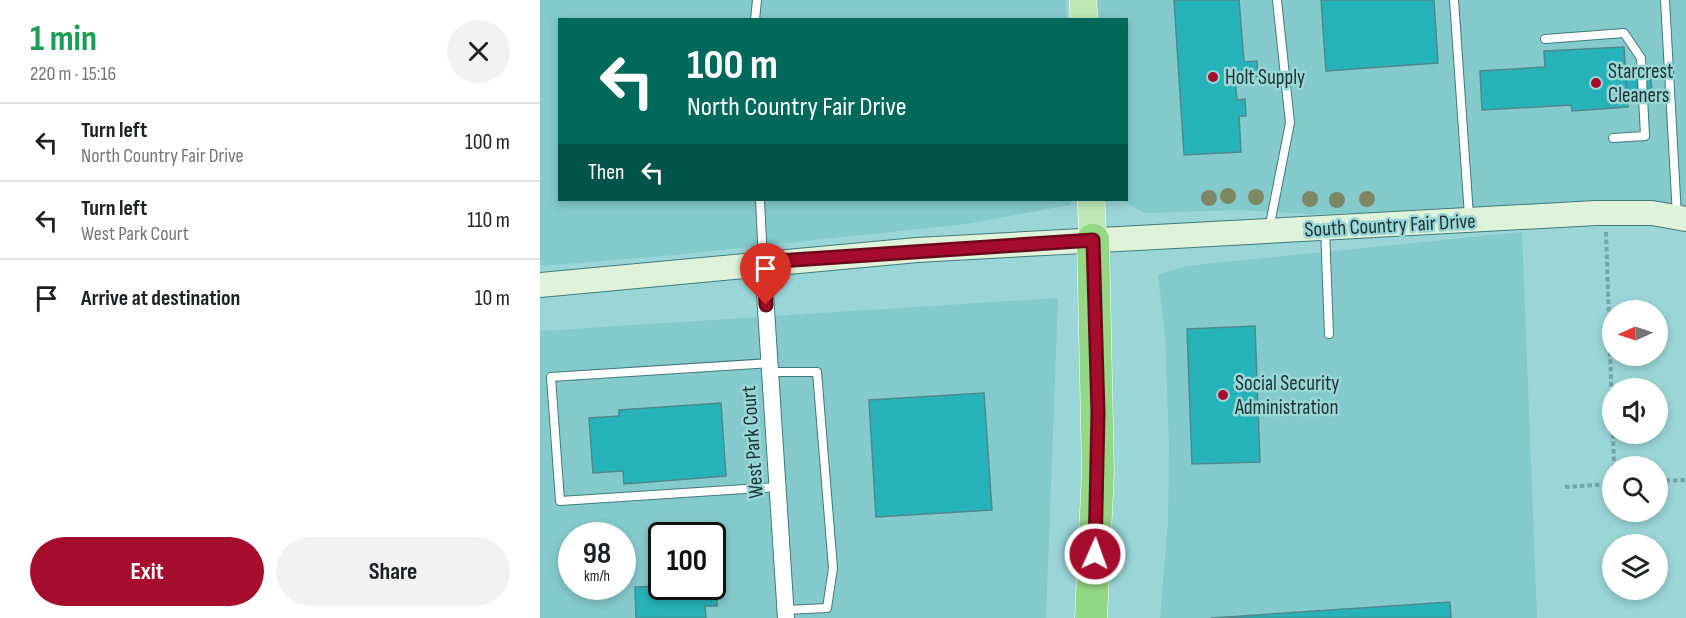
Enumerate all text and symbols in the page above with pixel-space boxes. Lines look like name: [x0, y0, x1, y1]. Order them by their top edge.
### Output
text: 1 min: [30, 18, 97, 61]
button: close: [447, 20, 510, 83]
text: 100 m: [687, 40, 778, 91]
icon: left: [588, 42, 666, 120]
place label: Starcrest Cleaners: [1608, 59, 1673, 108]
text: 220 m · 15:16: [30, 62, 116, 86]
place label: Holt Supply: [1225, 65, 1305, 90]
marker: Holt Supply: [1206, 70, 1220, 84]
marker: Starcrest Cleaners: [1589, 76, 1603, 90]
text: North Country Fair Drive: [687, 91, 906, 123]
text: Turn left: [81, 117, 147, 144]
icon: left: [30, 126, 63, 159]
text: 100 m: [465, 129, 510, 156]
text: North Country Fair Drive: [81, 144, 244, 168]
icon: left: [636, 156, 669, 189]
text: Then: [588, 159, 624, 186]
text: Turn left: [81, 195, 147, 222]
icon: left: [30, 204, 63, 237]
text: 110 m: [467, 207, 510, 234]
street label: South Country Fair Drive: [1304, 209, 1476, 242]
text: West Park Court: [81, 222, 189, 246]
pin: [740, 243, 791, 305]
icon: arrive: [749, 252, 782, 285]
icon: arrive: [30, 282, 63, 315]
text: Arrive at destination: [81, 285, 240, 312]
text: 10 m: [475, 285, 510, 312]
north arrow: [1602, 300, 1668, 366]
map controls: [1602, 300, 1668, 600]
place label: Social Security Administration: [1234, 371, 1339, 420]
button: sound: [1602, 378, 1668, 444]
street label: West Park Court: [736, 385, 769, 499]
marker: Social Security Administration: [1216, 388, 1230, 402]
button: search: [1602, 456, 1668, 522]
speed limit sign: 100: [648, 522, 726, 600]
position arrow: [1063, 522, 1127, 586]
button: layers: [1602, 534, 1668, 600]
text: 98: [583, 536, 611, 572]
button: Exit: [30, 537, 264, 606]
button: Share: [276, 537, 510, 606]
text: km/h: [584, 567, 610, 586]

